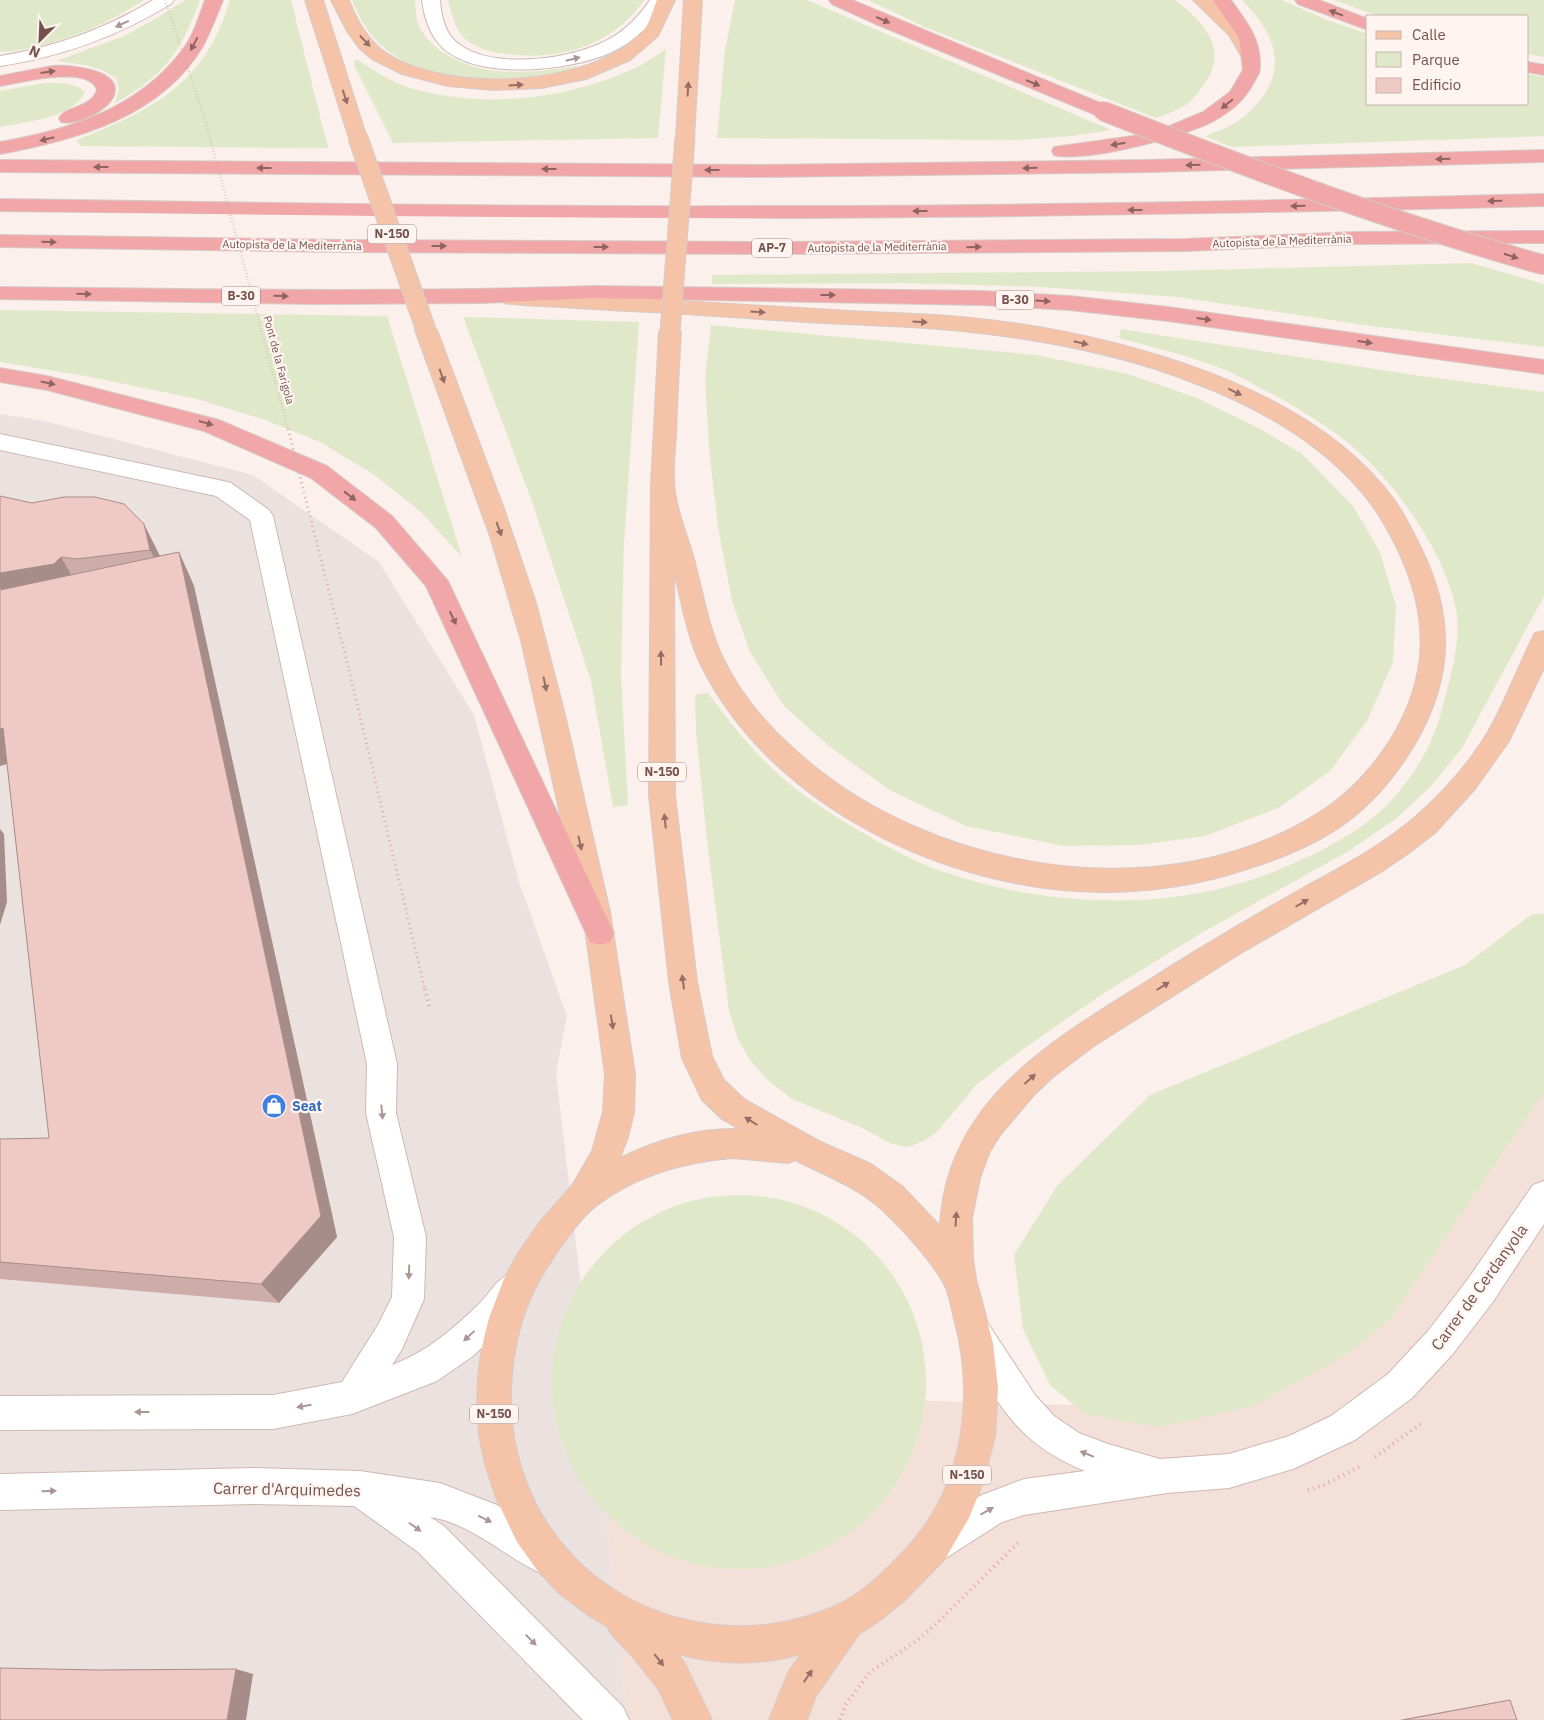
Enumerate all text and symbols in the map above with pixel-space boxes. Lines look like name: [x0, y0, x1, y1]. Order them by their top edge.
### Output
one-way arrow: [1328, 9, 1343, 16]
north arrow: [15, 15, 65, 65]
legend: [1366, 15, 1529, 105]
one-way arrow: [876, 17, 890, 25]
one-way arrow: [115, 20, 129, 28]
text: Calle: [1412, 25, 1446, 44]
one-way arrow: [359, 35, 371, 47]
one-way arrow: [190, 37, 198, 52]
text: N: [26, 42, 43, 62]
text: Parque: [1412, 50, 1460, 69]
one-way arrow: [565, 55, 580, 63]
one-way arrow: [40, 68, 56, 76]
text: Edificio: [1412, 75, 1461, 94]
one-way arrow: [508, 80, 524, 88]
one-way arrow: [1025, 80, 1040, 87]
one-way arrow: [685, 81, 693, 97]
one-way arrow: [341, 89, 349, 104]
one-way arrow: [1220, 99, 1233, 110]
one-way arrow: [39, 135, 54, 143]
one-way arrow: [1109, 141, 1125, 149]
one-way arrow: [1435, 155, 1451, 163]
one-way arrow: [1185, 161, 1201, 169]
one-way arrow: [93, 163, 109, 171]
one-way arrow: [256, 164, 272, 172]
one-way arrow: [1022, 164, 1038, 172]
one-way arrow: [541, 165, 557, 173]
one-way arrow: [703, 166, 719, 174]
one-way arrow: [1487, 198, 1503, 206]
one-way arrow: [1290, 202, 1306, 210]
one-way arrow: [1127, 206, 1143, 214]
one-way arrow: [912, 207, 928, 215]
road number: N-150: [368, 224, 416, 243]
street label: Autopista de la Mediterrània: [1212, 232, 1352, 250]
street label: Autopista de la Mediterrània: [222, 237, 362, 253]
one-way arrow: [41, 238, 57, 246]
road number: AP-7: [752, 238, 792, 258]
street label: Autopista de la Mediterrània: [807, 239, 947, 255]
one-way arrow: [431, 242, 447, 250]
one-way arrow: [966, 242, 982, 250]
one-way arrow: [593, 243, 609, 251]
one-way arrow: [1504, 253, 1519, 261]
road number: B-30: [222, 286, 260, 306]
one-way arrow: [76, 290, 92, 298]
road number: B-30: [996, 290, 1034, 310]
one-way arrow: [820, 291, 836, 299]
one-way arrow: [273, 292, 289, 300]
one-way arrow: [1035, 298, 1051, 306]
one-way arrow: [750, 308, 766, 316]
street label: Pont de la Farigola: [260, 314, 298, 406]
one-way arrow: [1197, 315, 1213, 323]
one-way arrow: [912, 318, 928, 326]
one-way arrow: [1358, 338, 1374, 346]
one-way arrow: [1073, 339, 1088, 347]
one-way arrow: [438, 369, 446, 384]
one-way arrow: [41, 379, 56, 387]
one-way arrow: [1228, 389, 1242, 397]
one-way arrow: [198, 420, 213, 428]
one-way arrow: [343, 491, 357, 501]
one-way arrow: [495, 521, 503, 536]
one-way arrow: [450, 611, 458, 625]
one-way arrow: [657, 650, 665, 666]
one-way arrow: [541, 677, 549, 692]
road number: N-150: [638, 762, 686, 782]
one-way arrow: [661, 812, 669, 828]
one-way arrow: [576, 835, 584, 850]
one-way arrow: [1296, 898, 1309, 907]
one-way arrow: [679, 974, 687, 990]
one-way arrow: [1156, 981, 1169, 990]
one-way arrow: [609, 1014, 617, 1030]
one-way arrow: [1024, 1073, 1036, 1085]
shop icon: Seat: [261, 1093, 287, 1119]
place label: Seat: [292, 1097, 322, 1115]
one-way arrow: [378, 1105, 386, 1121]
one-way arrow: [745, 1116, 758, 1125]
one-way arrow: [952, 1210, 960, 1226]
street label: Carrer de Cerdanyola: [1426, 1219, 1532, 1354]
one-way arrow: [405, 1264, 413, 1280]
one-way arrow: [463, 1330, 475, 1342]
one-way arrow: [296, 1403, 312, 1411]
road number: N-150: [470, 1405, 518, 1424]
one-way arrow: [134, 1408, 150, 1416]
one-way arrow: [1079, 1450, 1094, 1457]
road number: N-150: [943, 1466, 991, 1484]
street label: Carrer d'Arquimedes: [213, 1478, 361, 1500]
one-way arrow: [41, 1487, 57, 1495]
one-way arrow: [980, 1507, 995, 1515]
one-way arrow: [478, 1515, 492, 1523]
one-way arrow: [408, 1522, 421, 1532]
one-way arrow: [525, 1634, 537, 1646]
one-way arrow: [653, 1654, 664, 1667]
one-way arrow: [803, 1669, 813, 1683]

